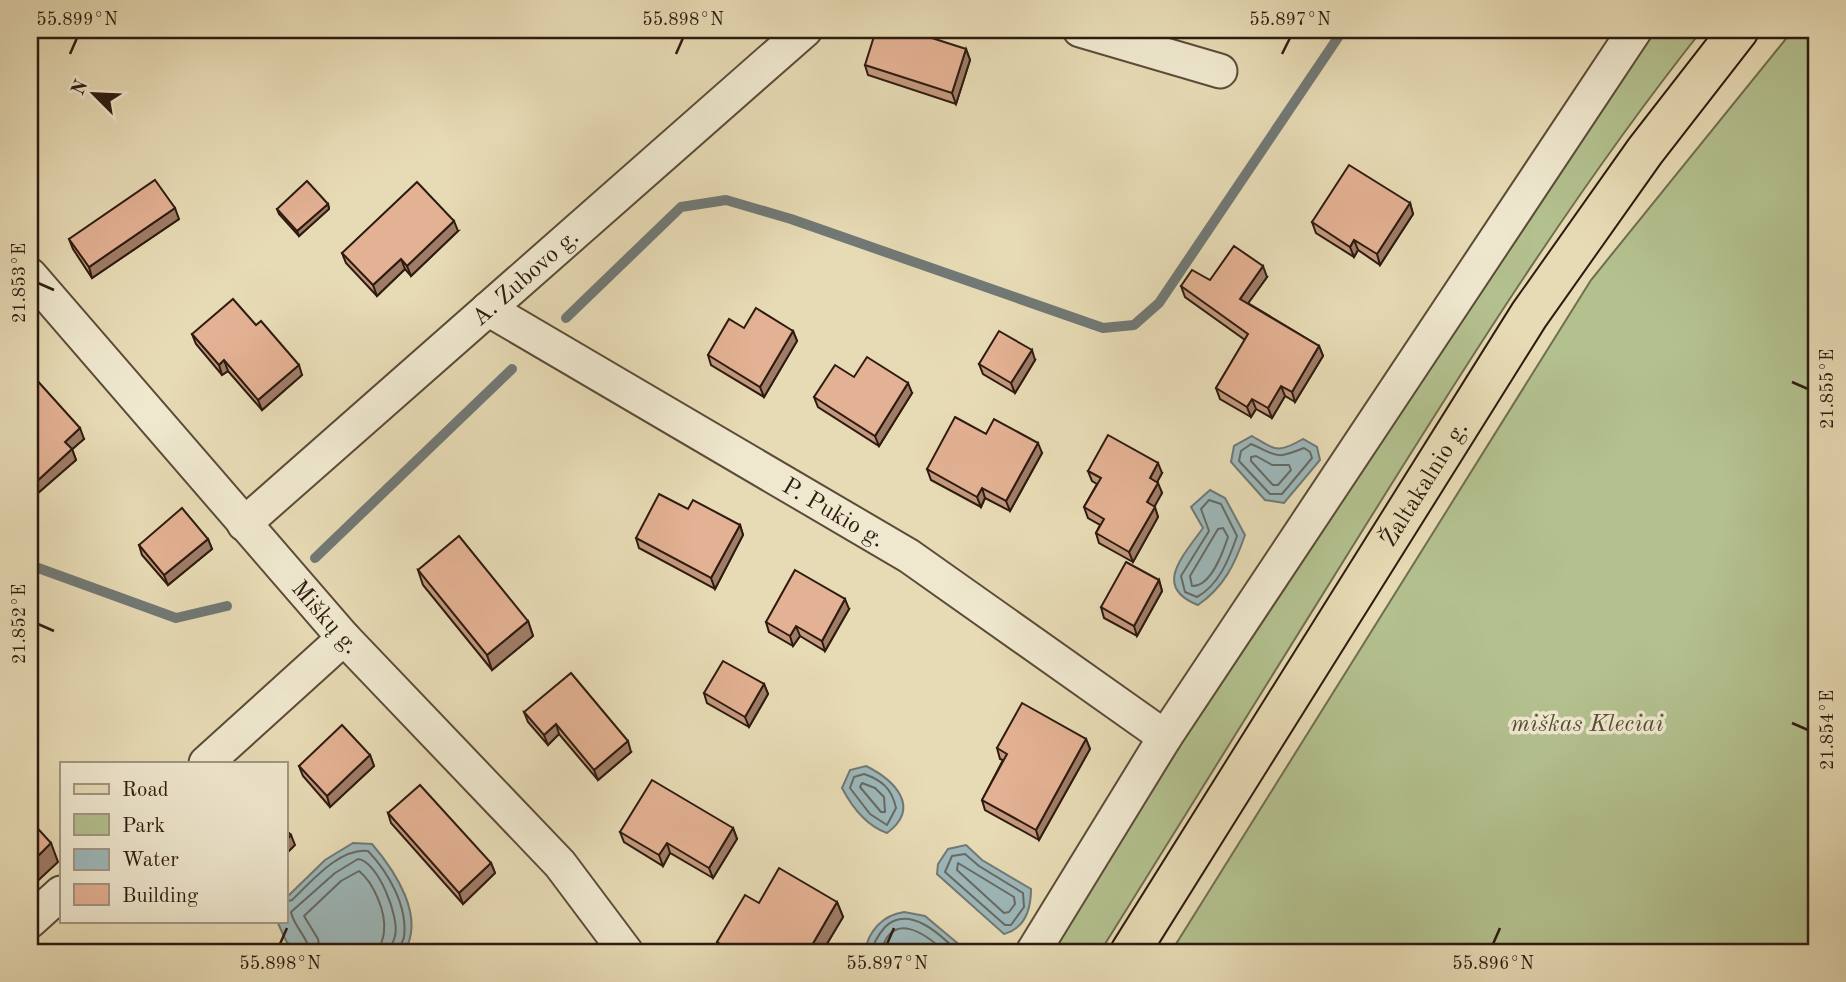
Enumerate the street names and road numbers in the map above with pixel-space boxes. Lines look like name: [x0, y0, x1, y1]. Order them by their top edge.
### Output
street label: A. Zubovo g.: [468, 225, 584, 331]
street label: Žaltakalnio g.: [1374, 417, 1473, 551]
street label: P. Pukio g.: [778, 474, 888, 553]
street label: Miškų g.: [286, 577, 363, 660]

